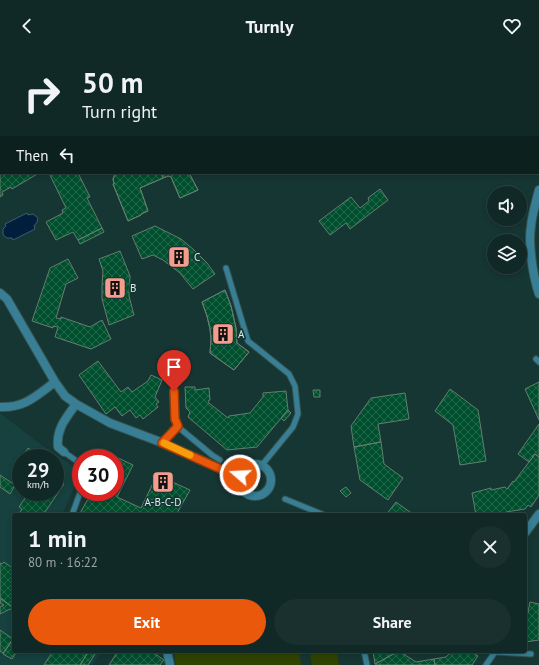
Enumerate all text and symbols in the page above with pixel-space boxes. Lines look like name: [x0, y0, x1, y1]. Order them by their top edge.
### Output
icon: back: [16, 15, 38, 37]
text: Turnly: [245, 15, 294, 38]
icon: heart: [501, 15, 523, 37]
text: 50 m: [82, 64, 143, 101]
icon: right: [16, 68, 68, 120]
text: Turn right: [82, 100, 157, 123]
icon: left: [56, 144, 78, 166]
text: Then: [16, 146, 48, 165]
map controls: [487, 186, 527, 274]
button: sound: [487, 186, 527, 226]
button: layers: [487, 234, 527, 274]
building icon: C: [166, 244, 192, 270]
place label: C: [194, 250, 200, 264]
building icon: B: [102, 275, 128, 301]
place label: B: [130, 281, 136, 295]
building icon: A: [210, 321, 236, 347]
place label: A: [238, 327, 245, 341]
pin: [157, 350, 191, 391]
icon: arrive: [163, 356, 185, 378]
speed limit sign: 30: [72, 449, 124, 501]
position arrow: [219, 454, 261, 496]
text: 29: [27, 457, 49, 483]
building icon: A-B-C-D: [150, 469, 176, 495]
text: km/h: [27, 478, 49, 491]
place label: A-B-C-D: [145, 495, 181, 509]
text: 1 min: [28, 523, 87, 554]
button: close: [469, 526, 511, 568]
text: 80 m · 16:22: [28, 554, 98, 571]
button: Exit: [28, 599, 266, 645]
button: Share: [274, 599, 511, 645]

